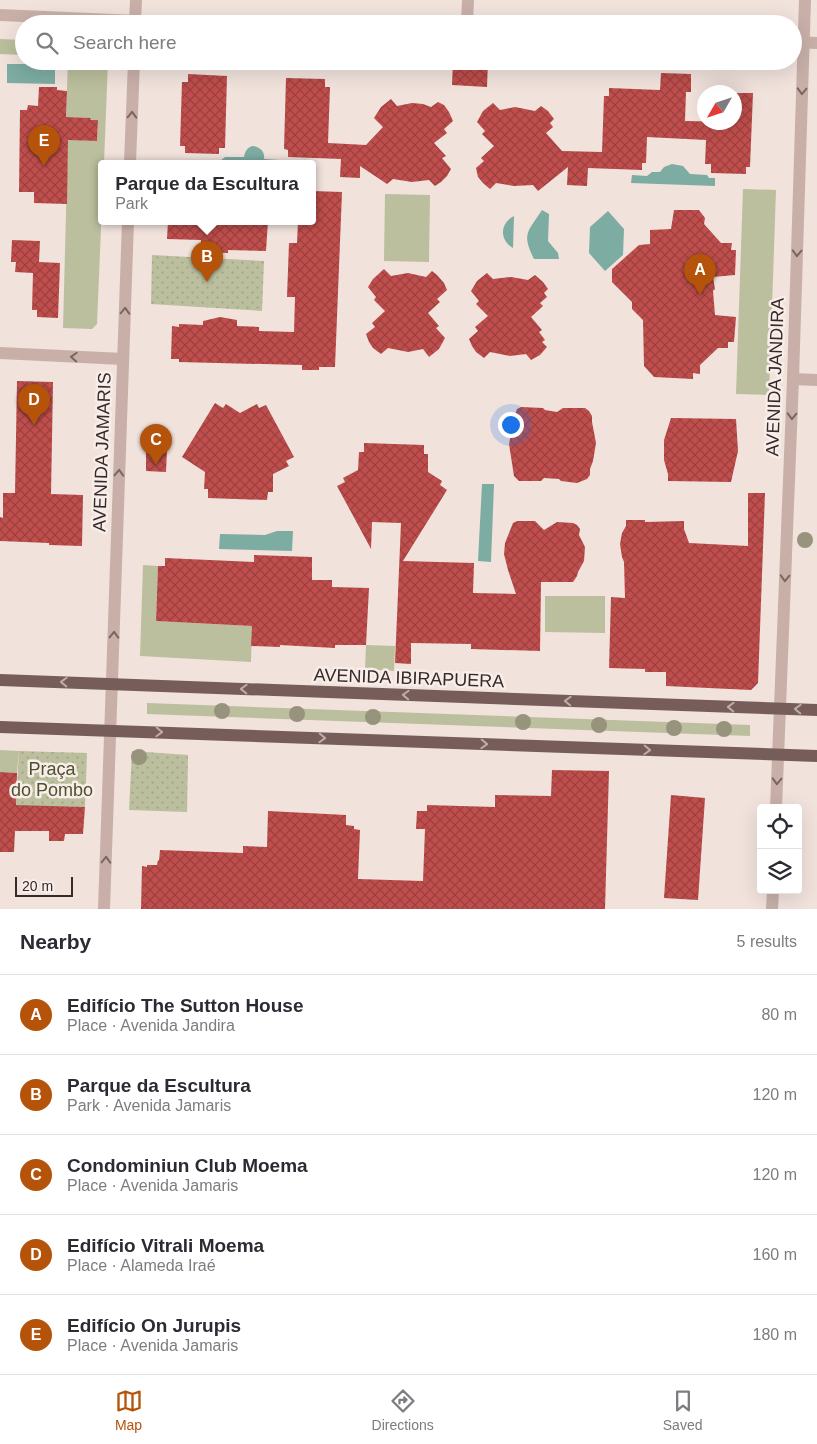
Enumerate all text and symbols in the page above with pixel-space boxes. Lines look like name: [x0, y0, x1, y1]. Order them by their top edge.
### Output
search box: [15, 15, 802, 70]
icon: search: [33, 29, 61, 57]
text: Search here: [73, 32, 177, 53]
north arrow: [697, 85, 742, 130]
one-way arrow: [797, 87, 808, 95]
one-way arrow: [126, 110, 137, 118]
pin: E: [28, 125, 60, 166]
popup: [98, 160, 316, 225]
text: Parque da Escultura: [115, 173, 299, 194]
text: Park: [115, 195, 148, 212]
pin: B: [191, 241, 223, 282]
one-way arrow: [792, 250, 802, 258]
pin: A: [684, 254, 716, 295]
street label: AVENIDA JANDIRA: [762, 297, 788, 457]
one-way arrow: [119, 306, 130, 314]
one-way arrow: [70, 351, 78, 362]
street label: AVENIDA JAMARIS: [89, 372, 115, 532]
pin: D: [18, 384, 50, 425]
your location: [498, 412, 524, 438]
one-way arrow: [786, 412, 797, 420]
pin: C: [140, 424, 172, 465]
one-way arrow: [114, 469, 124, 476]
one-way arrow: [780, 574, 790, 582]
one-way arrow: [108, 631, 119, 639]
street label: AVENIDA IBIRAPUERA: [313, 665, 505, 691]
one-way arrow: [59, 677, 67, 688]
one-way arrow: [239, 684, 247, 694]
one-way arrow: [402, 690, 410, 700]
one-way arrow: [564, 696, 572, 706]
one-way arrow: [726, 702, 734, 712]
one-way arrow: [794, 704, 802, 714]
one-way arrow: [156, 727, 164, 737]
one-way arrow: [318, 732, 326, 743]
one-way arrow: [480, 738, 488, 749]
one-way arrow: [643, 744, 651, 755]
park label: Praça do Pombo: [11, 759, 93, 800]
one-way arrow: [772, 778, 782, 785]
map controls: [757, 804, 802, 894]
button: locate: [757, 804, 802, 849]
button: layers: [757, 849, 802, 894]
one-way arrow: [100, 856, 111, 864]
scale bar: [15, 874, 72, 897]
text: 20 m: [22, 878, 53, 894]
text: Nearby: [20, 930, 91, 953]
text: 5 results: [737, 933, 797, 950]
text: Edifício The Sutton House: [67, 995, 303, 1016]
text: A: [30, 1006, 42, 1023]
text: 80 m: [761, 1006, 797, 1023]
text: Place · Avenida Jandira: [67, 1017, 235, 1034]
text: Parque da Escultura: [67, 1075, 251, 1096]
text: B: [30, 1086, 42, 1103]
text: 120 m: [753, 1086, 797, 1103]
text: Park · Avenida Jamaris: [67, 1097, 231, 1114]
text: Condominiun Club Moema: [67, 1155, 308, 1176]
text: C: [30, 1166, 42, 1183]
text: 120 m: [753, 1166, 797, 1183]
text: Place · Avenida Jamaris: [67, 1177, 238, 1194]
text: Edifício Vitrali Moema: [67, 1235, 264, 1256]
text: D: [30, 1246, 42, 1263]
text: 160 m: [753, 1246, 797, 1263]
text: Place · Alameda Iraé: [67, 1257, 216, 1274]
text: Edifício On Jurupis: [67, 1315, 241, 1336]
text: E: [31, 1326, 41, 1343]
text: 180 m: [753, 1326, 797, 1343]
text: Place · Avenida Jamaris: [67, 1337, 238, 1354]
tab: Map: [115, 1387, 143, 1433]
tab: Directions: [372, 1387, 434, 1433]
tab: Saved: [663, 1387, 702, 1433]

